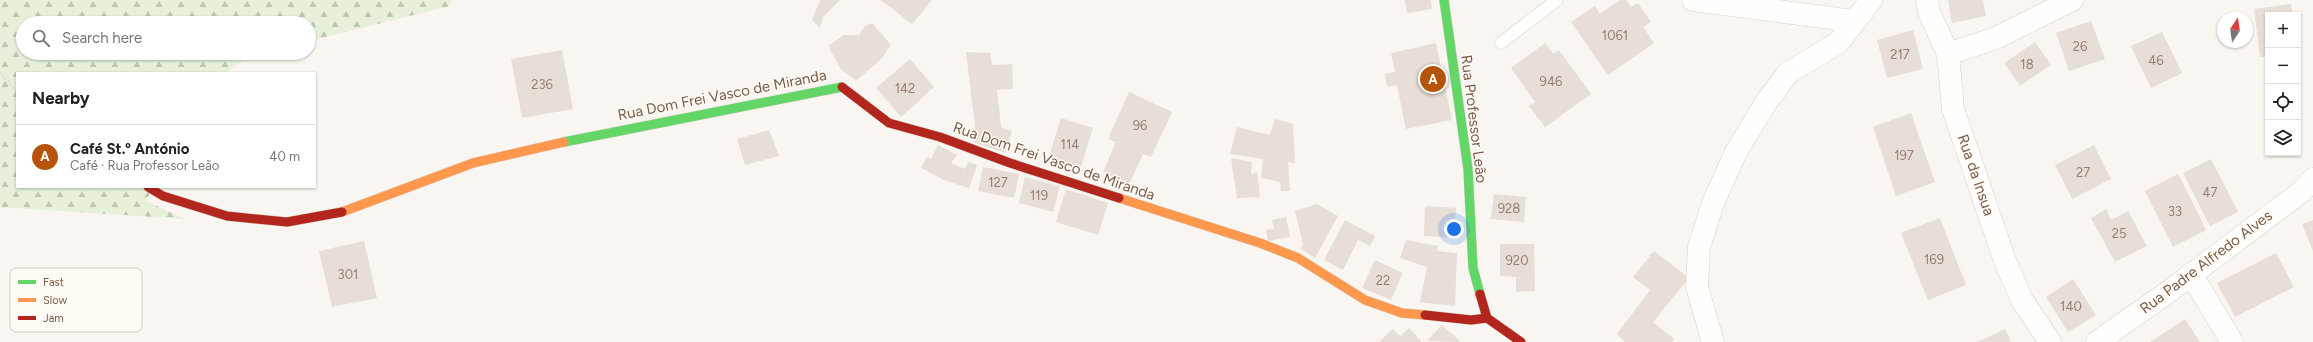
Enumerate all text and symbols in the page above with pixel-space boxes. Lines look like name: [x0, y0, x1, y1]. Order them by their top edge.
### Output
north arrow: [2217, 12, 2253, 48]
map controls: [2265, 12, 2301, 156]
button: +: [2265, 12, 2301, 48]
search box: [16, 16, 316, 60]
icon: search: [30, 27, 52, 49]
house number: 1061: [1602, 28, 1628, 43]
text: Search here: [62, 29, 142, 47]
house number: 26: [2073, 39, 2087, 54]
house number: 217: [1890, 47, 1910, 62]
button: −: [2265, 48, 2301, 84]
house number: 46: [2148, 53, 2164, 68]
street label: Rua Professor Leão: [1457, 54, 1491, 184]
house number: 18: [2020, 57, 2034, 72]
pin: A: [1420, 64, 1446, 94]
street label: Rua Dom Frei Vasco de Miranda: [616, 66, 828, 124]
house number: 946: [1540, 74, 1562, 89]
house number: 236: [531, 77, 553, 92]
house number: 142: [895, 81, 915, 96]
button: locate: [2265, 84, 2301, 120]
text: Nearby: [32, 88, 90, 108]
street label: Rua Dom Frei Vasco de Miranda: [951, 118, 1157, 204]
house number: 96: [1133, 118, 1147, 133]
button: layers: [2265, 120, 2301, 156]
street label: Rua da Insua: [1954, 132, 1998, 218]
house number: 114: [1061, 137, 1079, 152]
text: Café St.º António: [70, 140, 189, 158]
house number: 197: [1894, 148, 1914, 163]
text: A: [40, 149, 50, 164]
text: 40 m: [269, 149, 300, 164]
text: Café · Rua Professor Leão: [70, 158, 219, 173]
house number: 27: [2076, 165, 2090, 180]
house number: 127: [988, 175, 1008, 190]
house number: 47: [2202, 185, 2218, 200]
house number: 119: [1030, 188, 1048, 203]
house number: 928: [1498, 201, 1520, 216]
house number: 33: [2168, 204, 2182, 219]
street label: Rua Padre Alfredo Alves: [2136, 206, 2276, 318]
your location: [1444, 219, 1464, 239]
house number: 25: [2112, 226, 2126, 241]
house number: 169: [1924, 252, 1944, 267]
house number: 920: [1506, 253, 1528, 268]
house number: 301: [338, 267, 358, 282]
legend: [10, 268, 142, 332]
house number: 22: [1376, 273, 1390, 288]
text: Fast: [43, 276, 64, 289]
text: Slow: [43, 294, 67, 307]
house number: 140: [2060, 299, 2082, 314]
text: Jam: [43, 312, 64, 325]

